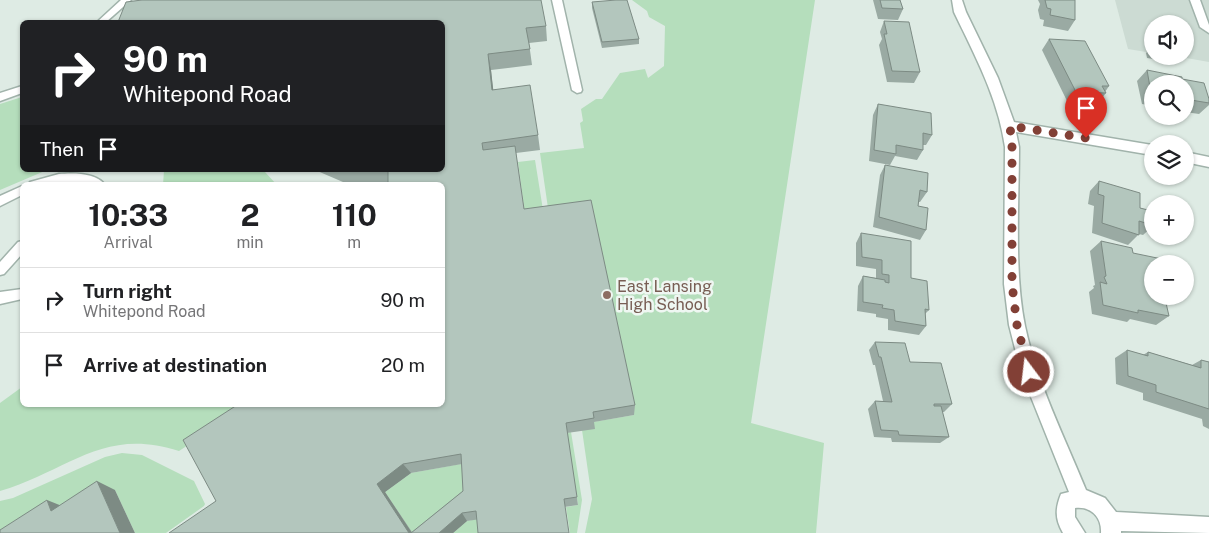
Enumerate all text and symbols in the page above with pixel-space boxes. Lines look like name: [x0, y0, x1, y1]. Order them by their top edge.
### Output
map controls: [1144, 15, 1194, 305]
button: sound: [1144, 15, 1194, 65]
text: 90 m: [123, 39, 208, 80]
icon: right: [40, 40, 105, 105]
button: search: [1144, 75, 1194, 125]
text: Whitepond Road: [123, 81, 292, 107]
pin: [1065, 87, 1107, 138]
icon: arrive: [1072, 94, 1100, 122]
icon: arrive: [94, 135, 122, 163]
button: layers: [1144, 135, 1194, 185]
text: Then: [40, 138, 84, 160]
button: +: [1144, 195, 1194, 245]
text: 10:33: [88, 197, 168, 233]
text: 2: [240, 197, 260, 233]
text: 110: [332, 197, 377, 233]
text: Arrival: [104, 233, 153, 252]
text: min: [236, 233, 264, 252]
text: m: [347, 233, 361, 252]
button: −: [1144, 255, 1194, 305]
place label: East Lansing High School: [617, 277, 712, 314]
text: Turn right: [83, 280, 172, 302]
icon: right: [40, 286, 68, 314]
text: 90 m: [381, 289, 425, 311]
marker: East Lansing High School: [601, 289, 613, 301]
text: Whitepond Road: [83, 302, 206, 321]
position arrow: [1002, 345, 1054, 397]
icon: arrive: [40, 351, 68, 379]
text: Arrive at destination: [83, 354, 267, 376]
text: 20 m: [381, 354, 425, 376]

